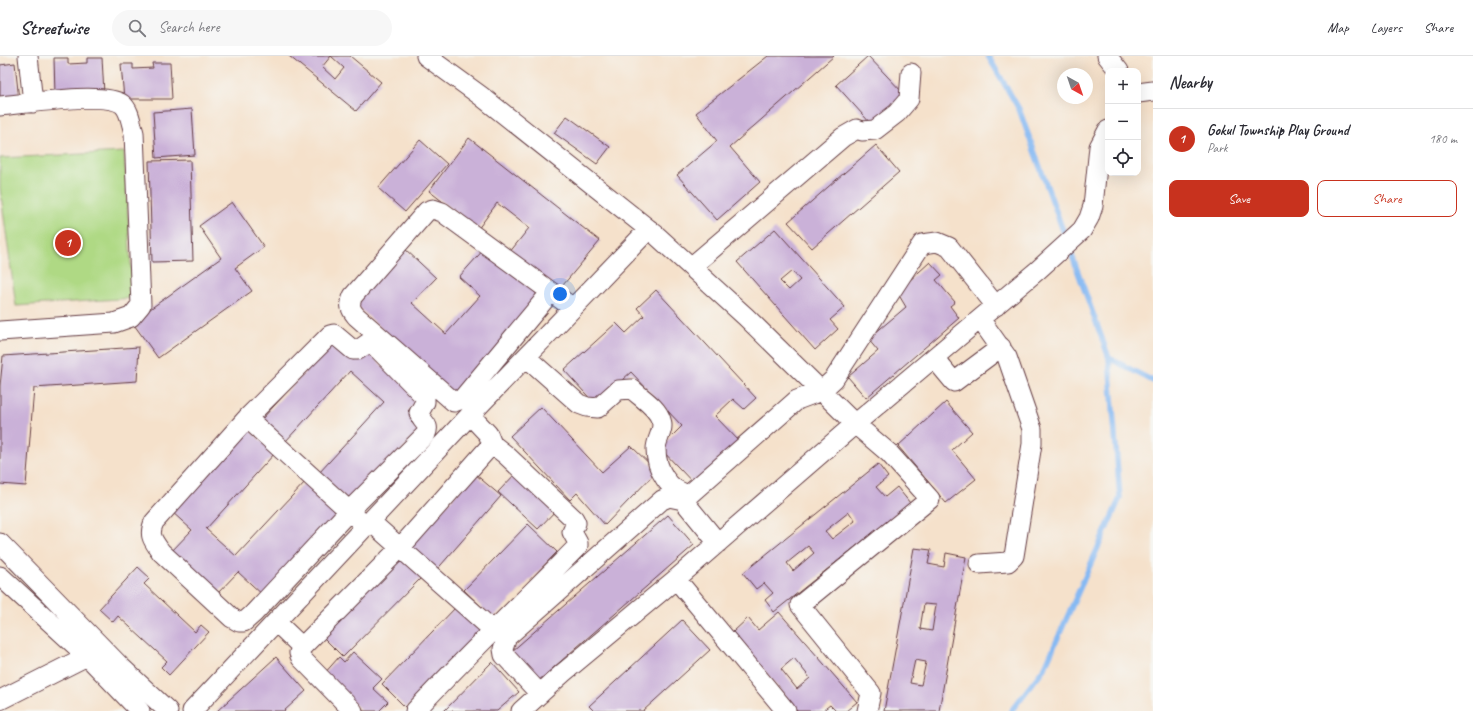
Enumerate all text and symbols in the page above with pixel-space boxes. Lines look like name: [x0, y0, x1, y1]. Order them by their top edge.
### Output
search box: [112, 10, 392, 46]
text: Streetwise: [20, 16, 88, 40]
icon: search: [126, 17, 148, 39]
text: Search here: [158, 18, 220, 37]
text: Map: [1327, 19, 1349, 36]
text: Layers: [1371, 19, 1402, 36]
text: Share: [1424, 19, 1453, 36]
north arrow: [1057, 68, 1093, 104]
map controls: [1105, 68, 1141, 176]
button: +: [1105, 68, 1141, 104]
text: Nearby: [1169, 72, 1212, 93]
button: −: [1105, 104, 1141, 140]
text: Gokul Township Play Ground: [1207, 121, 1349, 140]
text: 1: [1179, 131, 1185, 147]
text: 180 m: [1429, 131, 1457, 147]
button: locate: [1105, 140, 1141, 176]
text: Park: [1207, 140, 1228, 156]
button: Save: [1169, 180, 1309, 217]
button: Share: [1317, 180, 1457, 217]
pin: 1: [55, 228, 81, 258]
your location: [550, 284, 570, 304]

